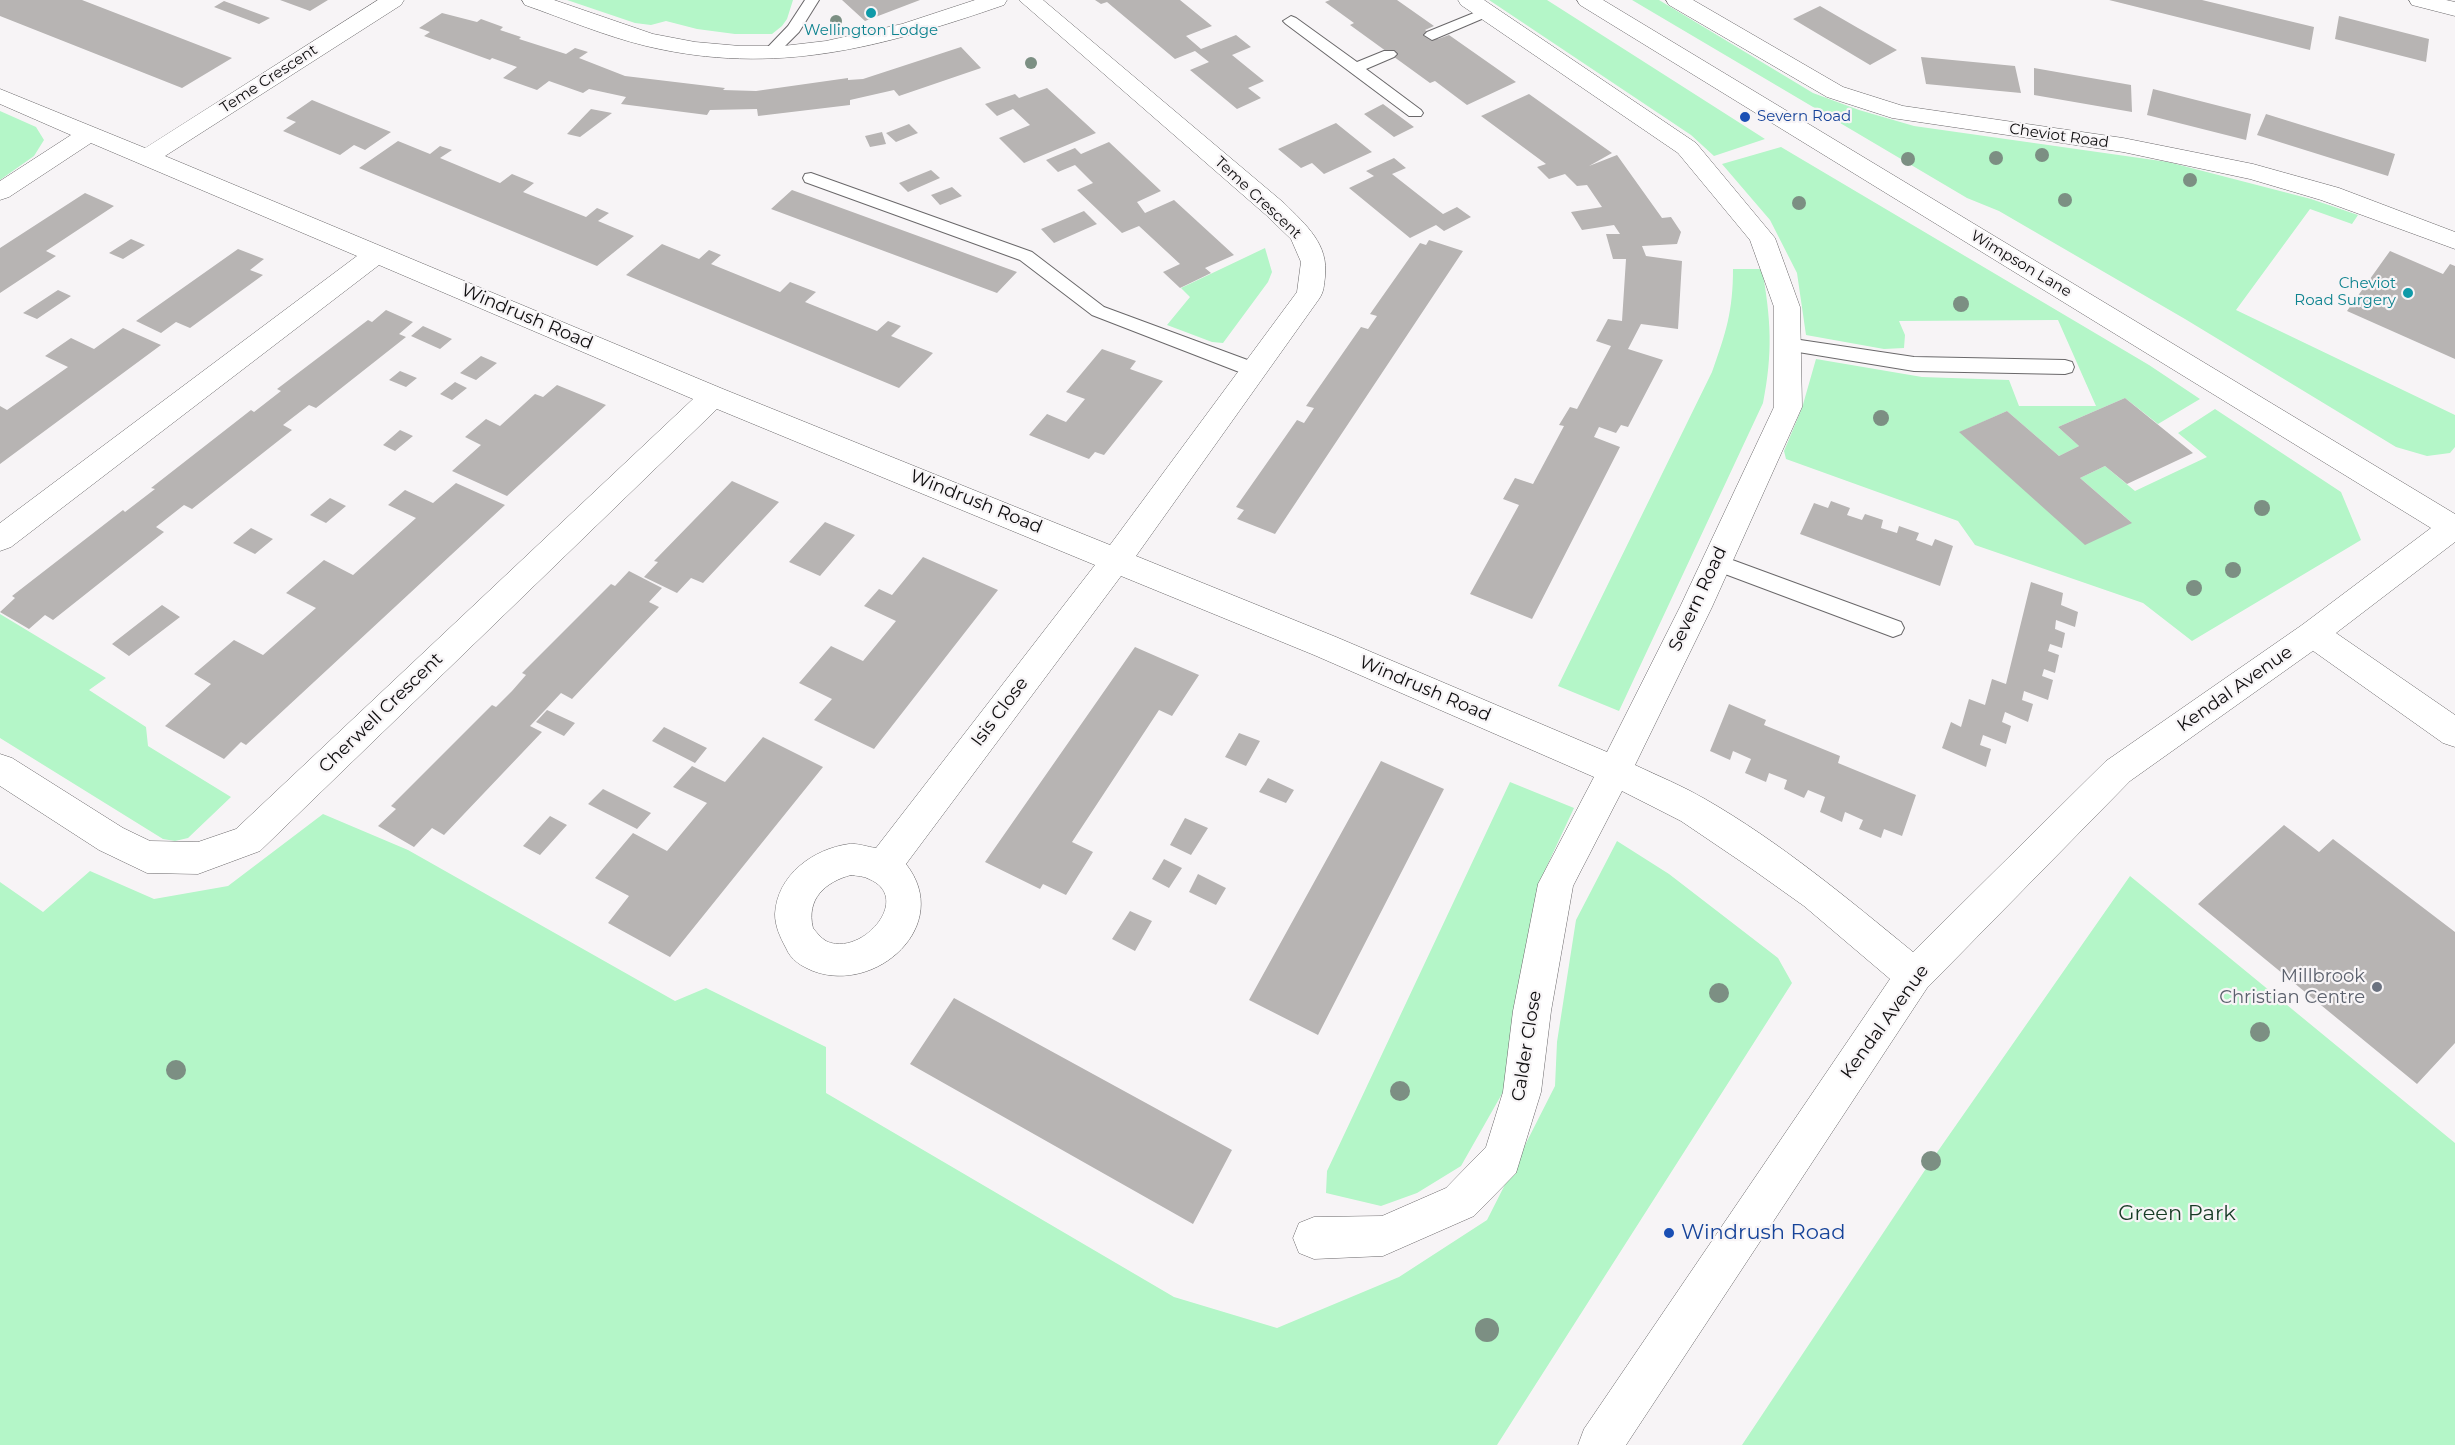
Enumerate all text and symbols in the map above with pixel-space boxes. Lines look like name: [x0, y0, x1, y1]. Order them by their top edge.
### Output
marker: Wellington Lodge: [864, 6, 878, 20]
place label: Wellington Lodge: [804, 22, 938, 40]
street label: Teme Crescent: [217, 41, 321, 117]
place label: Severn Road: [1757, 108, 1851, 126]
marker: Severn Road: [1738, 110, 1752, 124]
street label: Cheviot Road: [2008, 120, 2110, 152]
street label: Teme Crescent: [1211, 153, 1305, 243]
street label: Wimpson Lane: [1967, 227, 2075, 301]
place label: Cheviot Road Surgery: [2294, 275, 2396, 310]
street label: Windrush Road: [458, 280, 596, 354]
marker: Cheviot Road Surgery: [2401, 286, 2415, 300]
street label: Windrush Road: [907, 466, 1045, 538]
street label: Severn Road: [1664, 543, 1732, 655]
street label: Kendal Avenue: [2173, 641, 2297, 737]
street label: Cherwell Crescent: [315, 648, 447, 778]
street label: Windrush Road: [1356, 652, 1494, 726]
street label: Isis Close: [967, 673, 1033, 751]
street label: Kendal Avenue: [1836, 961, 1934, 1083]
place label: Millbrook Christian Centre: [2219, 966, 2365, 1008]
marker: Millbrook Christian Centre: [2370, 980, 2384, 994]
street label: Calder Close: [1508, 989, 1546, 1103]
park label: Green Park: [2118, 1201, 2236, 1227]
place label: Windrush Road: [1681, 1220, 1845, 1246]
marker: Windrush Road: [1662, 1226, 1676, 1240]

